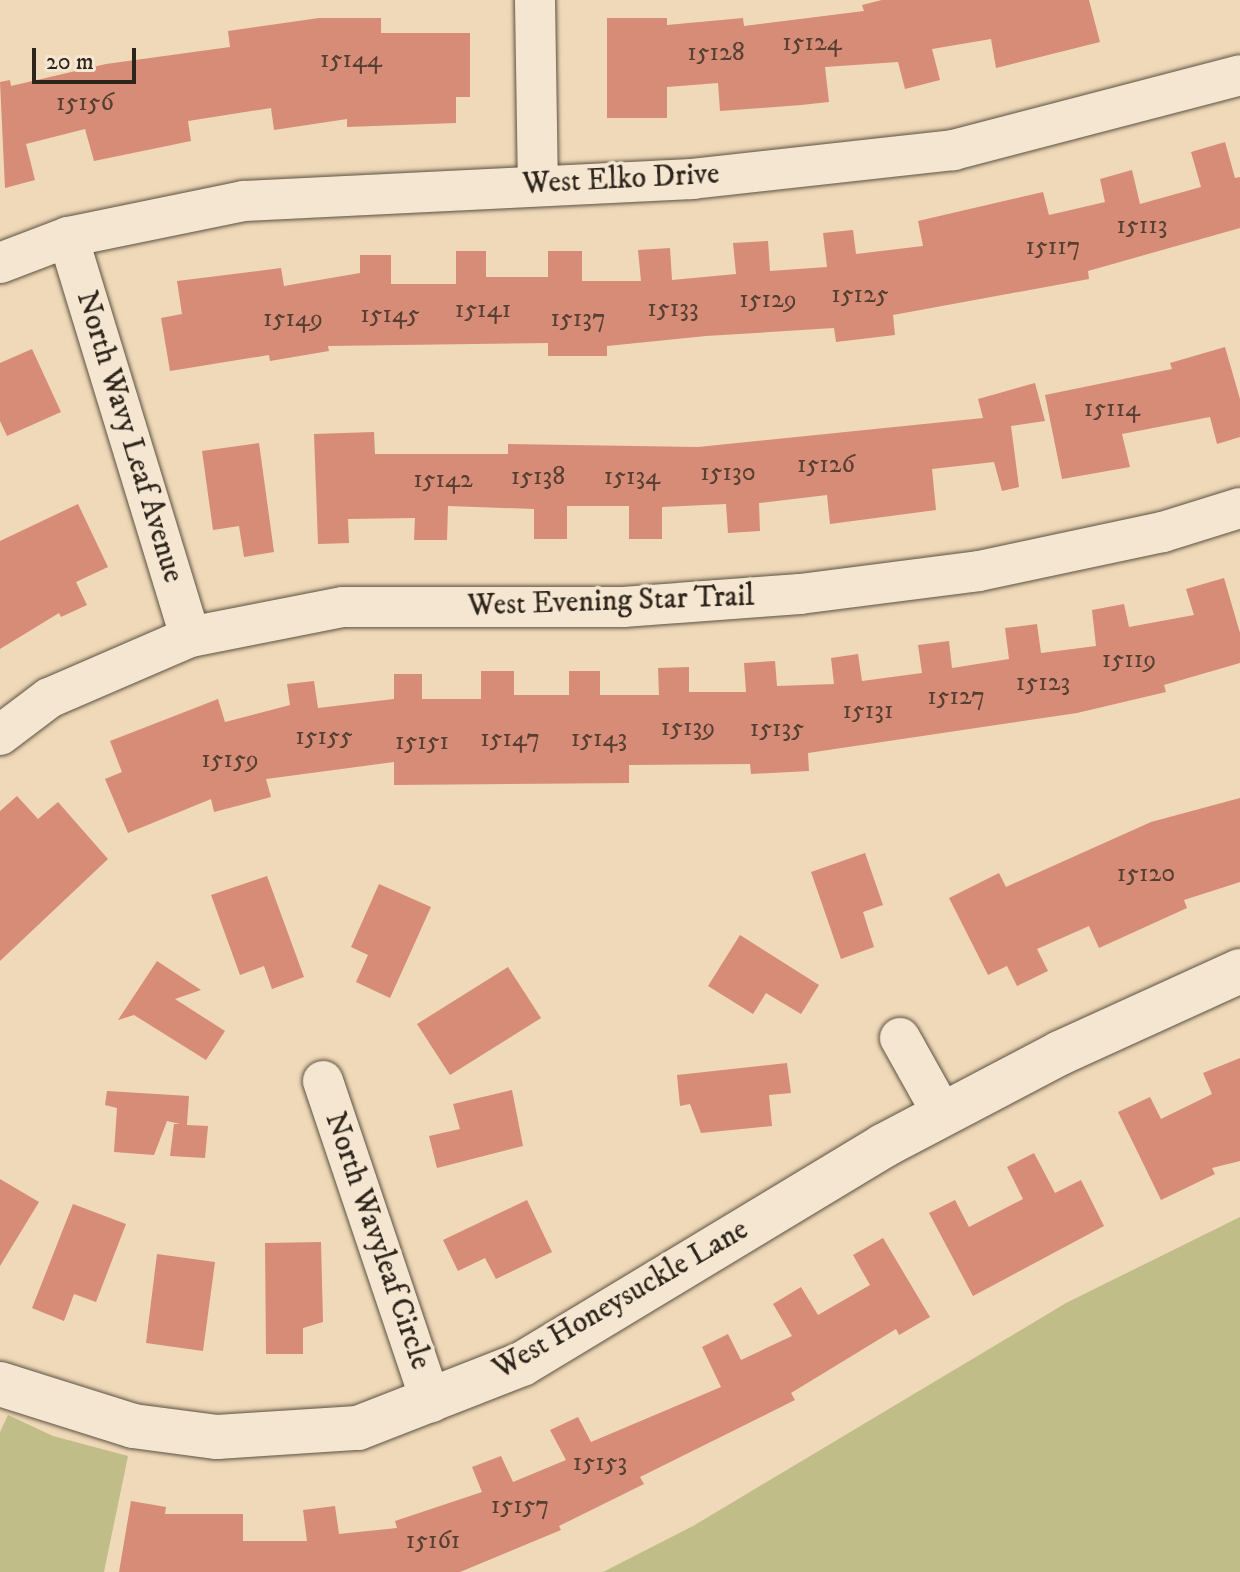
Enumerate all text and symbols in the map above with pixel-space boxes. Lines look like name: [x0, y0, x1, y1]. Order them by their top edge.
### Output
house number: 15124: [782, 27, 842, 59]
scale bar: [36, 32, 140, 82]
house number: 15128: [687, 37, 745, 69]
house number: 15144: [320, 44, 382, 76]
text: 20 m: [46, 47, 94, 77]
house number: 15156: [56, 87, 114, 119]
street label: West Elko Drive: [522, 157, 720, 203]
house number: 15113: [1116, 210, 1168, 242]
house number: 15117: [1025, 231, 1081, 263]
house number: 15125: [831, 279, 889, 311]
house number: 15129: [739, 284, 797, 316]
street label: North Wavy Leaf Avenue: [68, 287, 190, 587]
house number: 15133: [647, 293, 699, 325]
house number: 15141: [455, 294, 511, 326]
house number: 15145: [360, 299, 420, 331]
house number: 15149: [263, 303, 323, 335]
house number: 15137: [550, 303, 606, 335]
house number: 15114: [1084, 393, 1140, 425]
house number: 15126: [797, 449, 855, 481]
house number: 15130: [700, 457, 756, 489]
house number: 15138: [511, 461, 565, 493]
house number: 15134: [604, 461, 660, 493]
house number: 15142: [413, 464, 473, 496]
street label: West Evening Star Trail: [467, 579, 755, 625]
house number: 15119: [1102, 644, 1156, 676]
house number: 15123: [1016, 667, 1070, 699]
house number: 15127: [927, 681, 985, 713]
house number: 15131: [842, 695, 894, 727]
house number: 15139: [661, 712, 715, 744]
house number: 15135: [750, 713, 804, 745]
house number: 15155: [295, 721, 353, 753]
house number: 15147: [480, 723, 540, 755]
house number: 15143: [571, 723, 627, 755]
house number: 15151: [395, 726, 449, 758]
house number: 15159: [201, 744, 259, 776]
house number: 15120: [1117, 858, 1175, 890]
street label: North Wavyleaf Circle: [316, 1108, 438, 1374]
street label: West Honeysuckle Lane: [487, 1212, 755, 1388]
house number: 15153: [573, 1447, 627, 1479]
house number: 15157: [491, 1490, 549, 1522]
house number: 15161: [406, 1525, 460, 1557]

